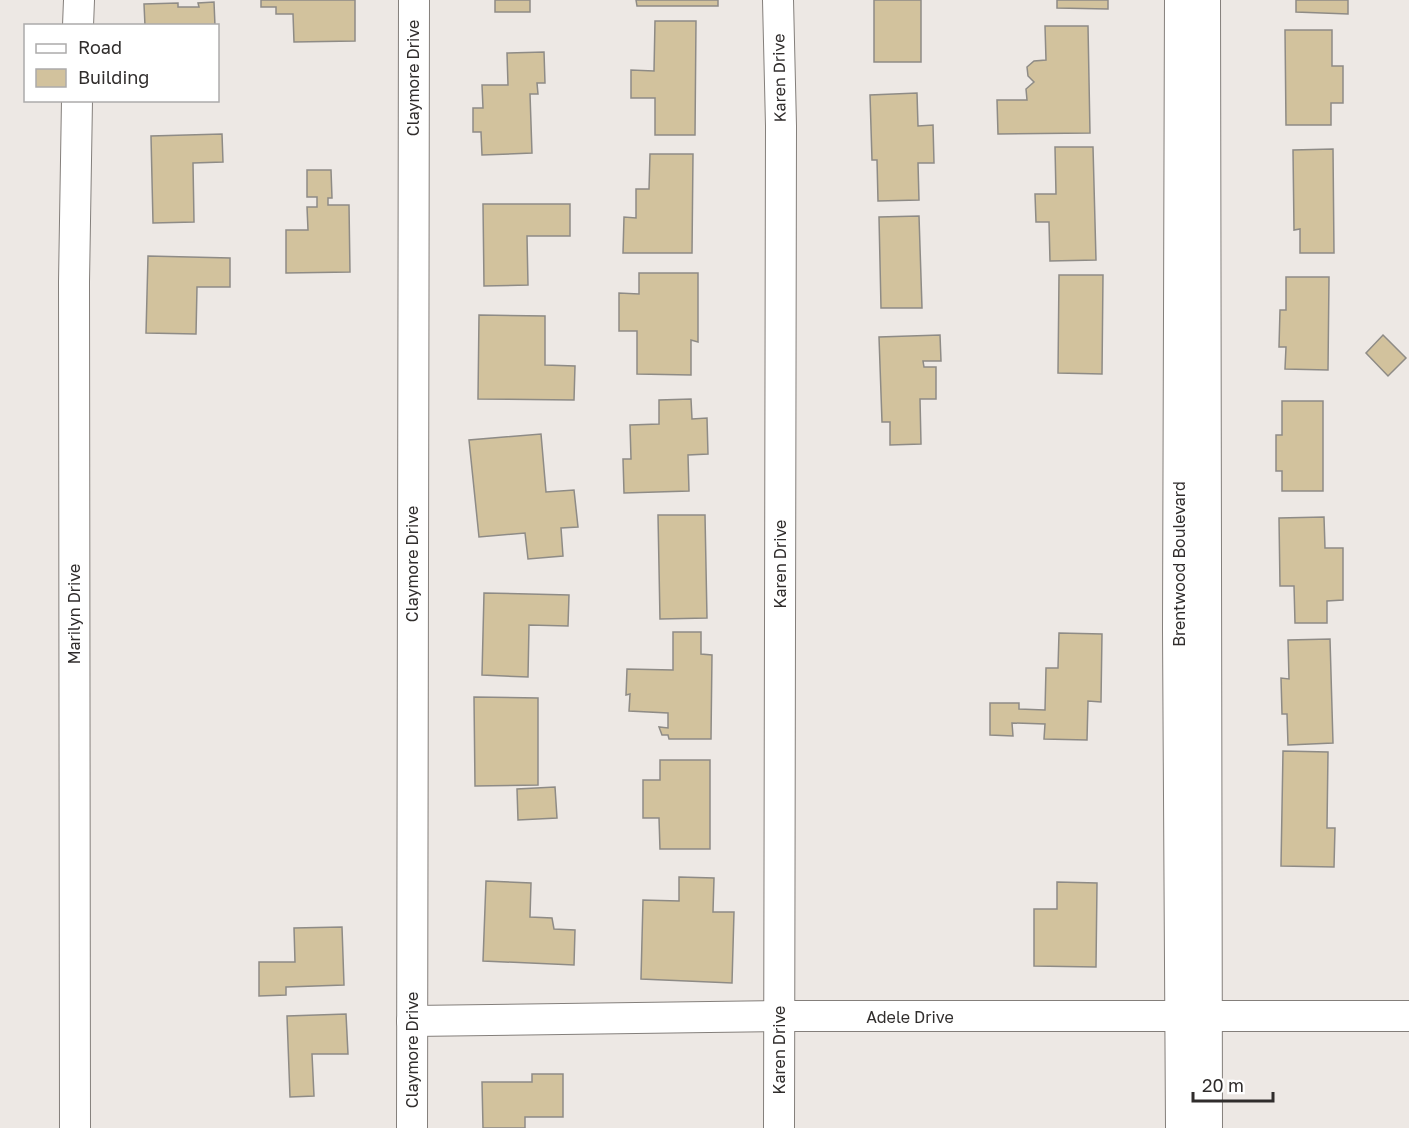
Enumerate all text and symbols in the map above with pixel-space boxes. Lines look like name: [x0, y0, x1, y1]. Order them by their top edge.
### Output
street label: Claymore Drive: [403, 20, 423, 136]
legend: [24, 24, 219, 102]
street label: Karen Drive: [768, 33, 790, 123]
text: Road: [78, 36, 122, 58]
text: Building: [78, 66, 149, 88]
street label: Brentwood Boulevard: [1169, 481, 1189, 647]
street label: Claymore Drive: [402, 506, 422, 622]
street label: Karen Drive: [770, 520, 790, 608]
street label: Marilyn Drive: [64, 564, 84, 664]
street label: Claymore Drive: [402, 992, 422, 1108]
street label: Karen Drive: [769, 1006, 789, 1094]
street label: Adele Drive: [866, 1007, 954, 1027]
scale bar: [1193, 1065, 1272, 1103]
text: 20 m: [1202, 1074, 1244, 1096]

